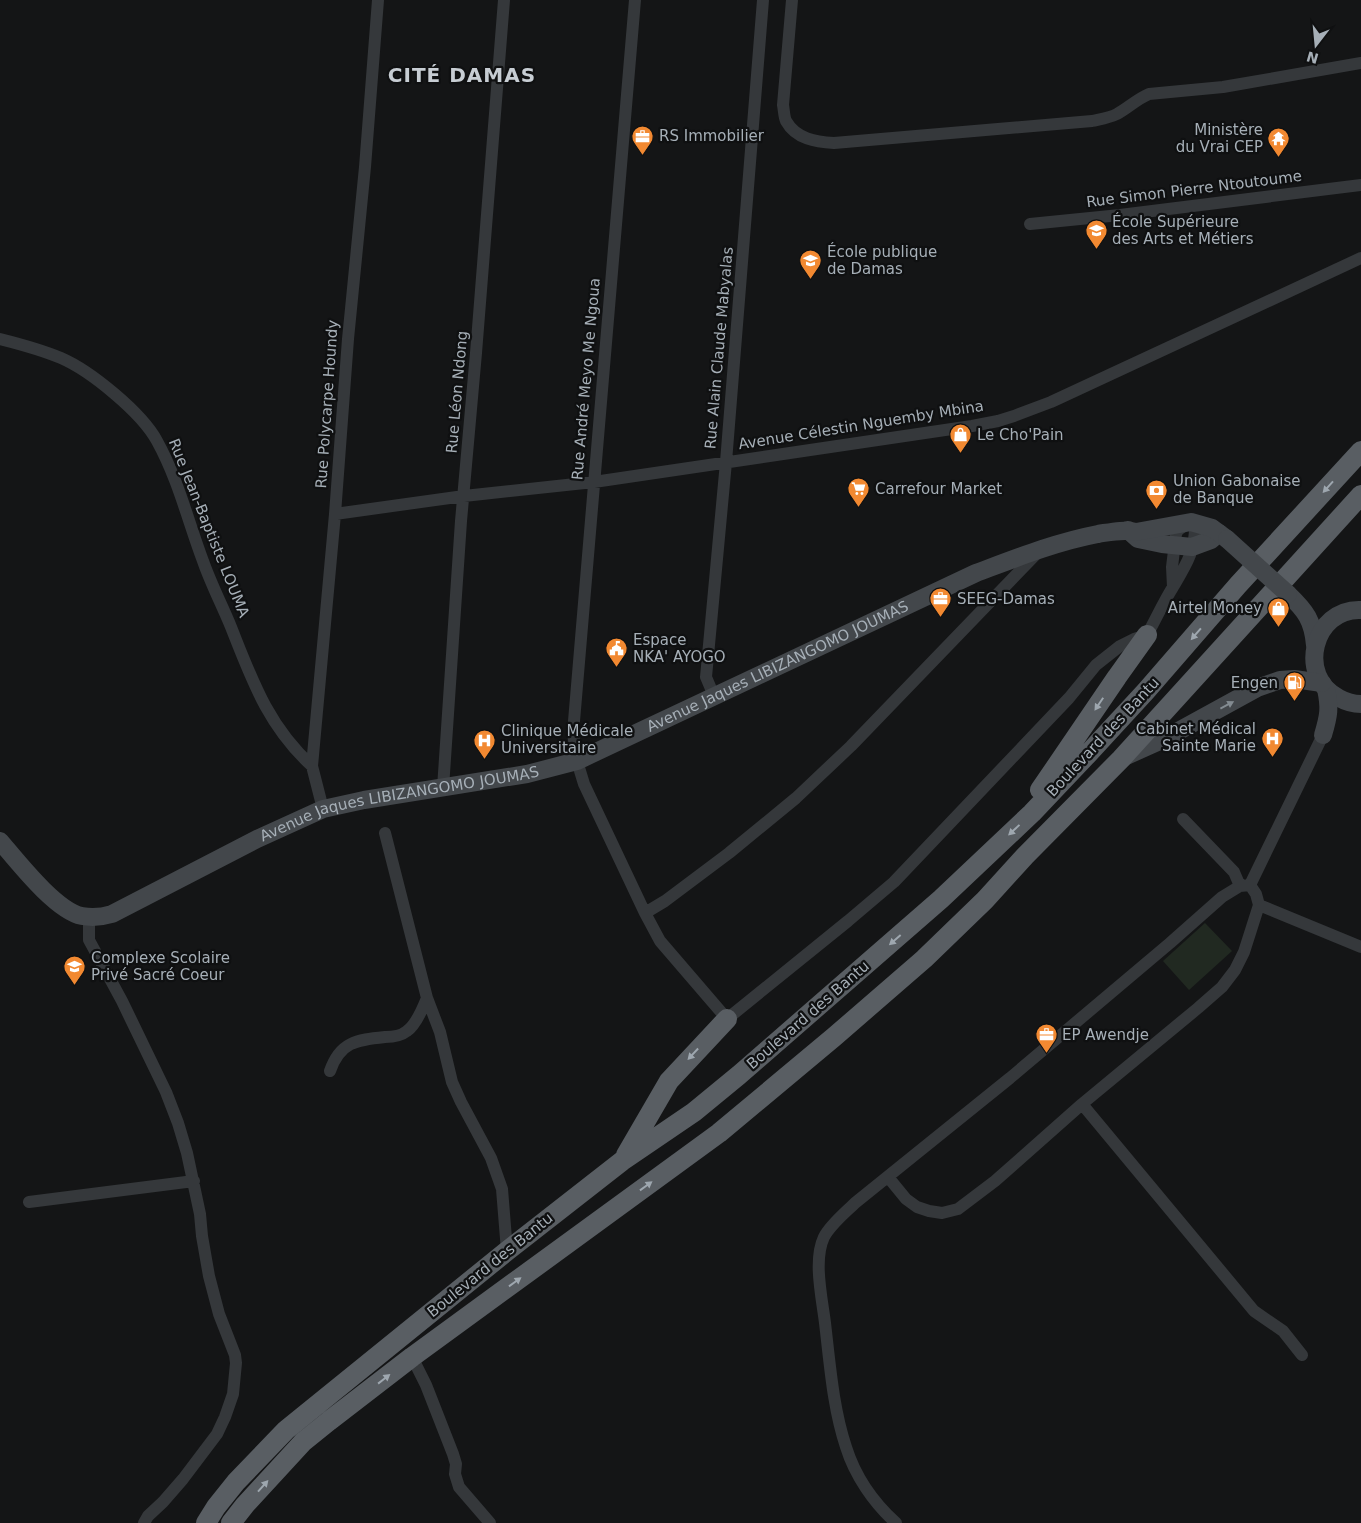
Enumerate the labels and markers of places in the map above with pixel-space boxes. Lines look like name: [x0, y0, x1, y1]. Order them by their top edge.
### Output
place label: Ministère du Vrai CEP: [1176, 121, 1263, 156]
office icon: RS Immobilier: [631, 124, 655, 155]
place label: RS Immobilier: [659, 127, 765, 145]
temple icon: Ministère du Vrai CEP: [1267, 127, 1291, 158]
place label: École Supérieure des Arts et Métiers: [1112, 212, 1254, 248]
school or university icon: École Supérieure des Arts et Métiers: [1084, 219, 1108, 250]
place label: École publique de Damas: [827, 242, 937, 278]
school or university icon: École publique de Damas: [799, 249, 823, 280]
shop icon: Le Cho'Pain: [949, 423, 973, 454]
place label: Le Cho'Pain: [977, 426, 1064, 444]
place label: Union Gabonaise de Banque: [1173, 472, 1301, 507]
supermarket icon: Carrefour Market: [847, 477, 871, 508]
bank icon: Union Gabonaise de Banque: [1145, 478, 1169, 509]
place label: Carrefour Market: [875, 480, 1002, 498]
office icon: SEEG-Damas: [929, 587, 953, 618]
place label: SEEG-Damas: [957, 590, 1055, 608]
shop icon: Airtel Money: [1266, 596, 1290, 627]
place label: Airtel Money: [1168, 599, 1262, 617]
place label: Espace NKA' AYOGO: [633, 631, 726, 666]
public building icon: Espace NKA' AYOGO: [605, 637, 629, 668]
fuel station icon: Engen: [1282, 671, 1306, 702]
place label: Engen: [1231, 674, 1278, 692]
place label: Cabinet Médical Sainte Marie: [1136, 720, 1256, 755]
place label: Clinique Médicale Universitaire: [501, 722, 633, 757]
hospital icon: Cabinet Médical Sainte Marie: [1260, 726, 1284, 757]
hospital icon: Clinique Médicale Universitaire: [473, 728, 497, 759]
place label: Complexe Scolaire Privé Sacré Coeur: [91, 949, 230, 984]
school or university icon: Complexe Scolaire Privé Sacré Coeur: [63, 955, 87, 986]
office icon: EP Awendje: [1034, 1023, 1058, 1054]
place label: EP Awendje: [1062, 1026, 1149, 1044]

